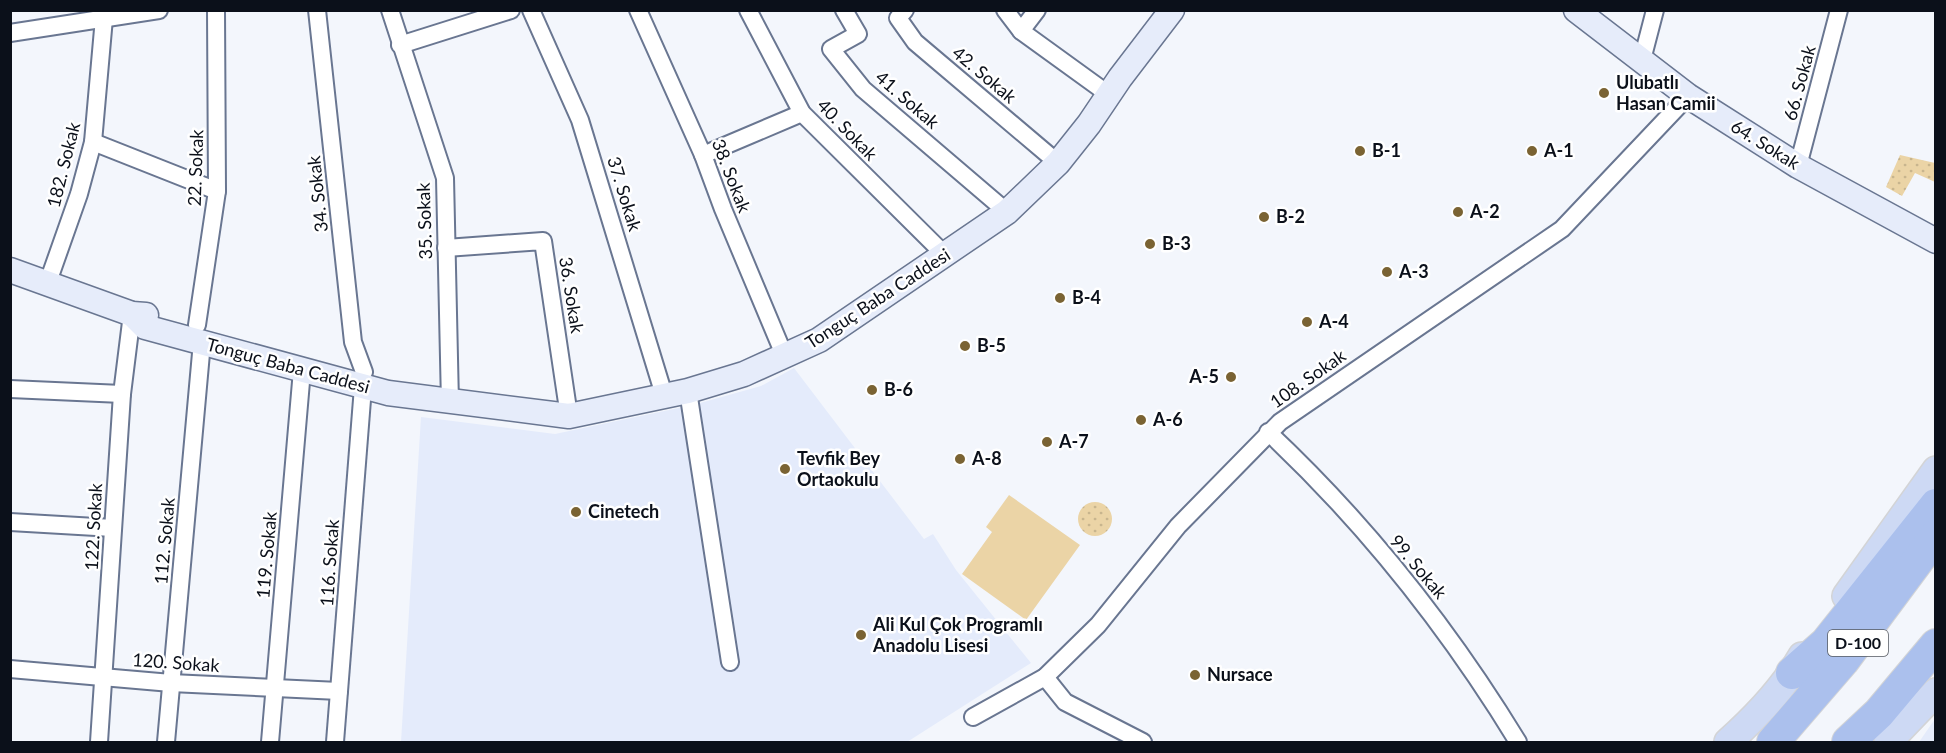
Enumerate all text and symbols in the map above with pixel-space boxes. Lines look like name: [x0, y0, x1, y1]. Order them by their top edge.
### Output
street label: 42. Sokak: [948, 41, 1022, 108]
street label: 66. Sokak: [1778, 42, 1820, 123]
street label: 41. Sokak: [871, 66, 945, 133]
place label: Ulubatlı Hasan Camii: [1616, 71, 1716, 114]
marker: Ulubatlı Hasan Camii: [1597, 86, 1611, 100]
street label: 40. Sokak: [813, 94, 883, 165]
street label: 64. Sokak: [1727, 114, 1805, 174]
street label: 182. Sokak: [42, 119, 84, 210]
street label: 22. Sokak: [183, 128, 207, 207]
street label: 38. Sokak: [708, 136, 756, 216]
place label: B-1: [1372, 139, 1401, 161]
place label: A-1: [1543, 139, 1574, 161]
marker: B-1: [1353, 144, 1367, 158]
marker: A-1: [1525, 144, 1539, 158]
street label: 34. Sokak: [302, 154, 332, 233]
street label: 37. Sokak: [603, 154, 647, 235]
street label: 35. Sokak: [412, 181, 436, 260]
place label: A-2: [1469, 200, 1500, 222]
place label: B-2: [1276, 205, 1305, 227]
marker: A-2: [1451, 205, 1465, 219]
marker: B-2: [1257, 210, 1271, 224]
place label: B-3: [1162, 232, 1191, 254]
marker: B-3: [1143, 237, 1157, 251]
street label: Tonguç Baba Caddesi: [801, 243, 954, 353]
street label: 36. Sokak: [555, 255, 589, 335]
place label: A-3: [1398, 260, 1429, 282]
marker: A-3: [1380, 265, 1394, 279]
place label: B-4: [1072, 286, 1101, 308]
marker: B-4: [1053, 291, 1067, 305]
place label: A-4: [1318, 310, 1349, 332]
marker: A-4: [1300, 315, 1314, 329]
street label: Tonguç Baba Caddesi: [204, 333, 372, 397]
place label: B-5: [977, 334, 1006, 356]
marker: B-5: [958, 339, 972, 353]
street label: 108. Sokak: [1265, 344, 1350, 412]
place label: A-5: [1188, 365, 1219, 387]
marker: A-5: [1224, 370, 1238, 384]
place label: B-6: [884, 378, 913, 400]
marker: B-6: [865, 383, 879, 397]
place label: A-6: [1152, 408, 1183, 430]
marker: A-6: [1134, 413, 1148, 427]
place label: A-7: [1058, 430, 1089, 452]
marker: A-7: [1040, 435, 1054, 449]
place label: Tevfik Bey Ortaokulu: [797, 447, 880, 490]
place label: A-8: [971, 447, 1002, 469]
marker: A-8: [953, 452, 967, 466]
marker: Tevfik Bey Ortaokulu: [778, 462, 792, 476]
street label: 122. Sokak: [80, 482, 106, 571]
street label: 112. Sokak: [149, 496, 179, 585]
place label: Cinetech: [588, 500, 659, 522]
marker: Cinetech: [569, 505, 583, 519]
street label: 119. Sokak: [251, 510, 281, 599]
street label: 116. Sokak: [315, 518, 343, 607]
street label: 99. Sokak: [1386, 530, 1452, 604]
place label: Ali Kul Çok Programlı Anadolu Lisesi: [872, 613, 1043, 656]
marker: Ali Kul Çok Programlı Anadolu Lisesi: [854, 628, 868, 642]
road number: D-100: [1828, 630, 1888, 656]
street label: 120. Sokak: [132, 648, 221, 676]
place label: Nursace: [1207, 663, 1273, 685]
marker: Nursace: [1188, 668, 1202, 682]

